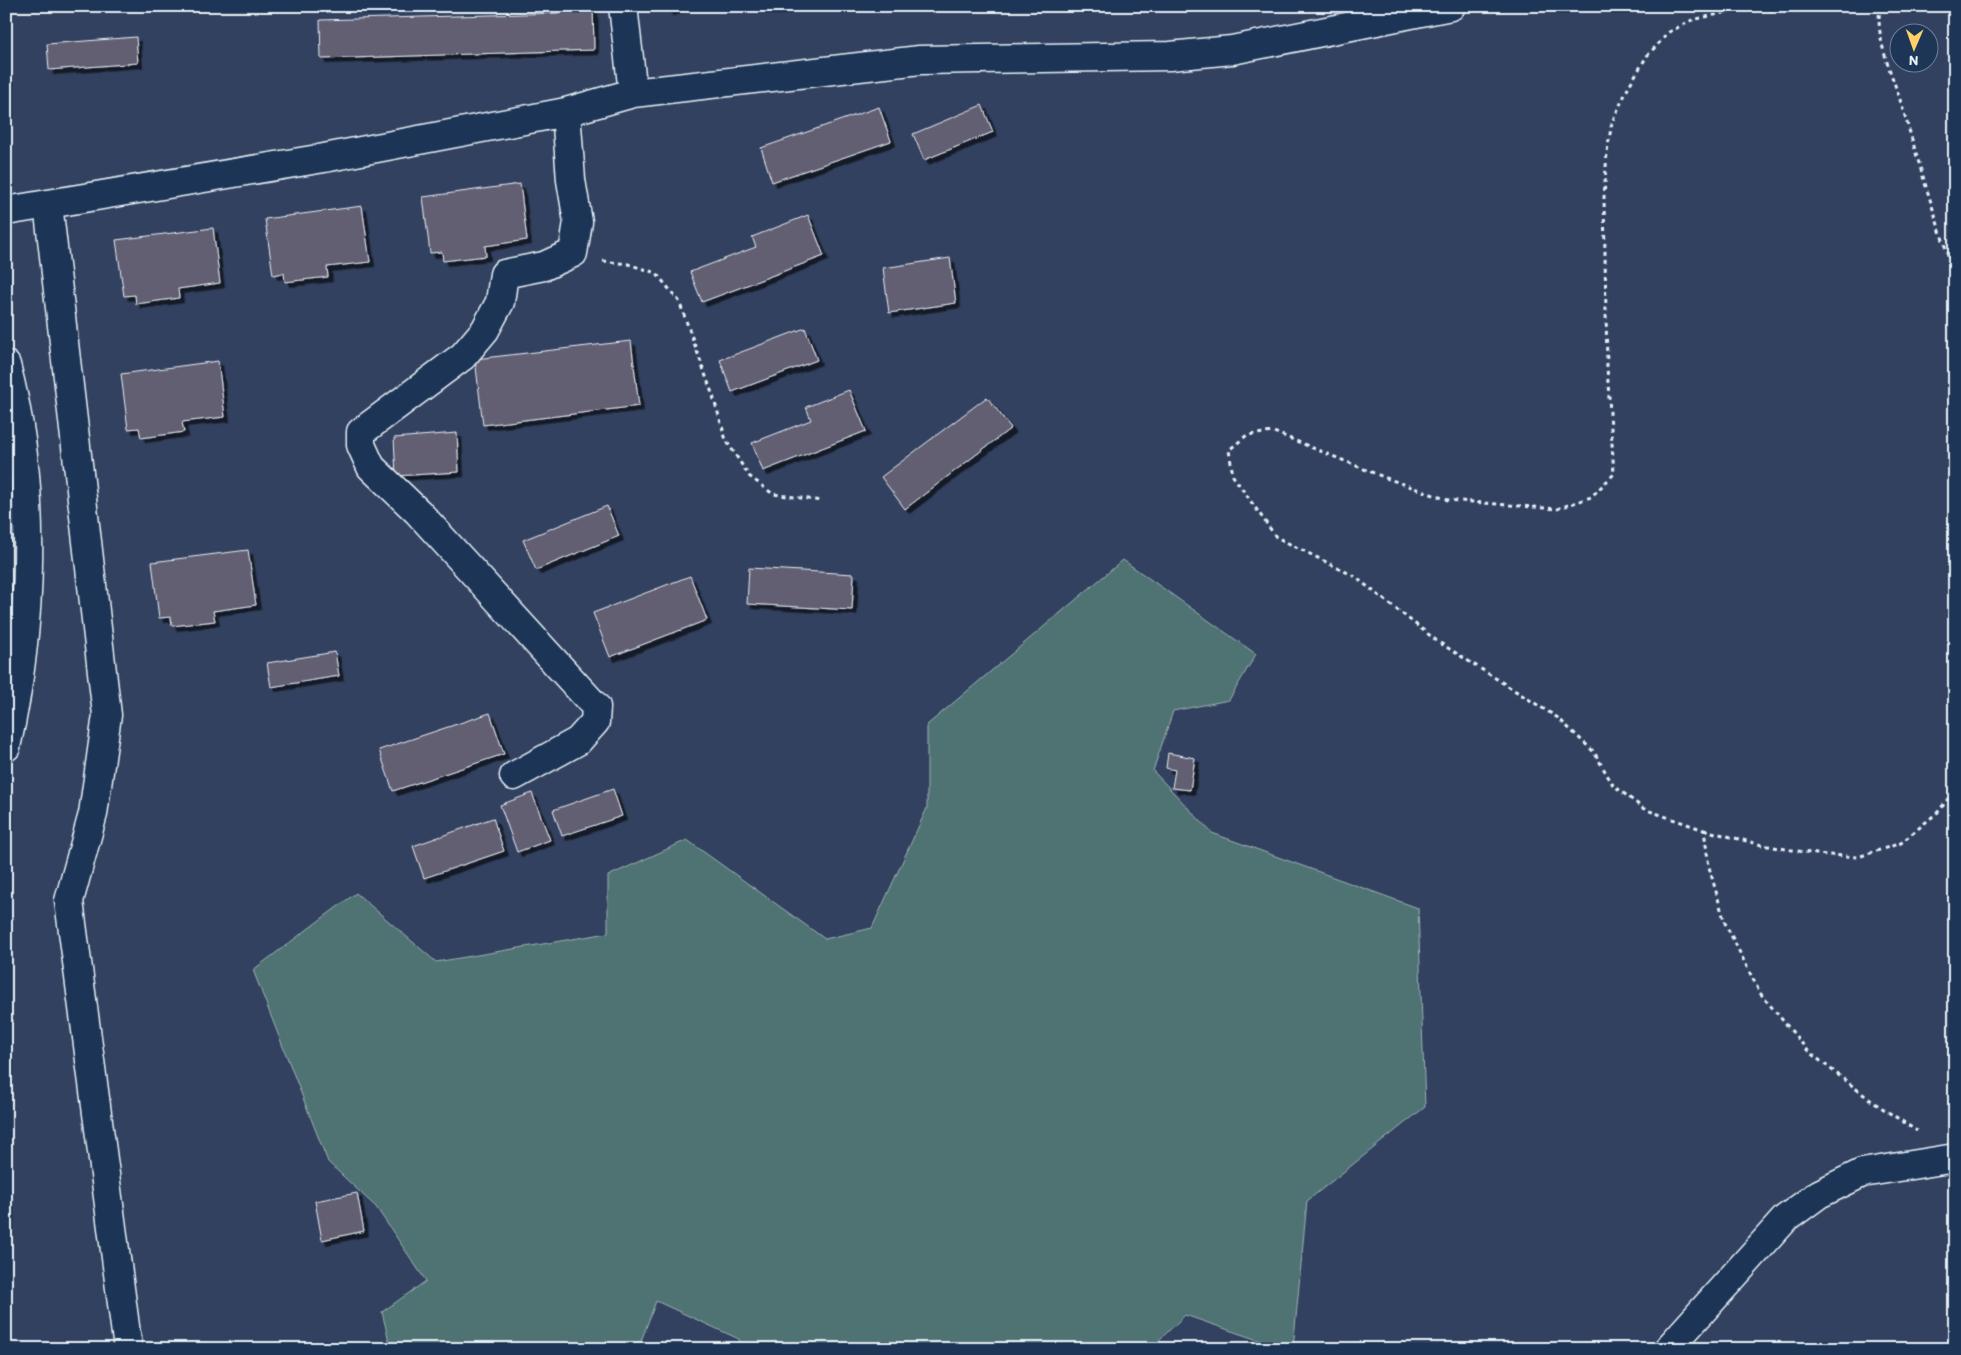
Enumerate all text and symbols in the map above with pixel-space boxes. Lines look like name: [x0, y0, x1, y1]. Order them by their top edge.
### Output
north arrow: [1888, 22, 1938, 72]
text: N: [1909, 52, 1919, 69]

